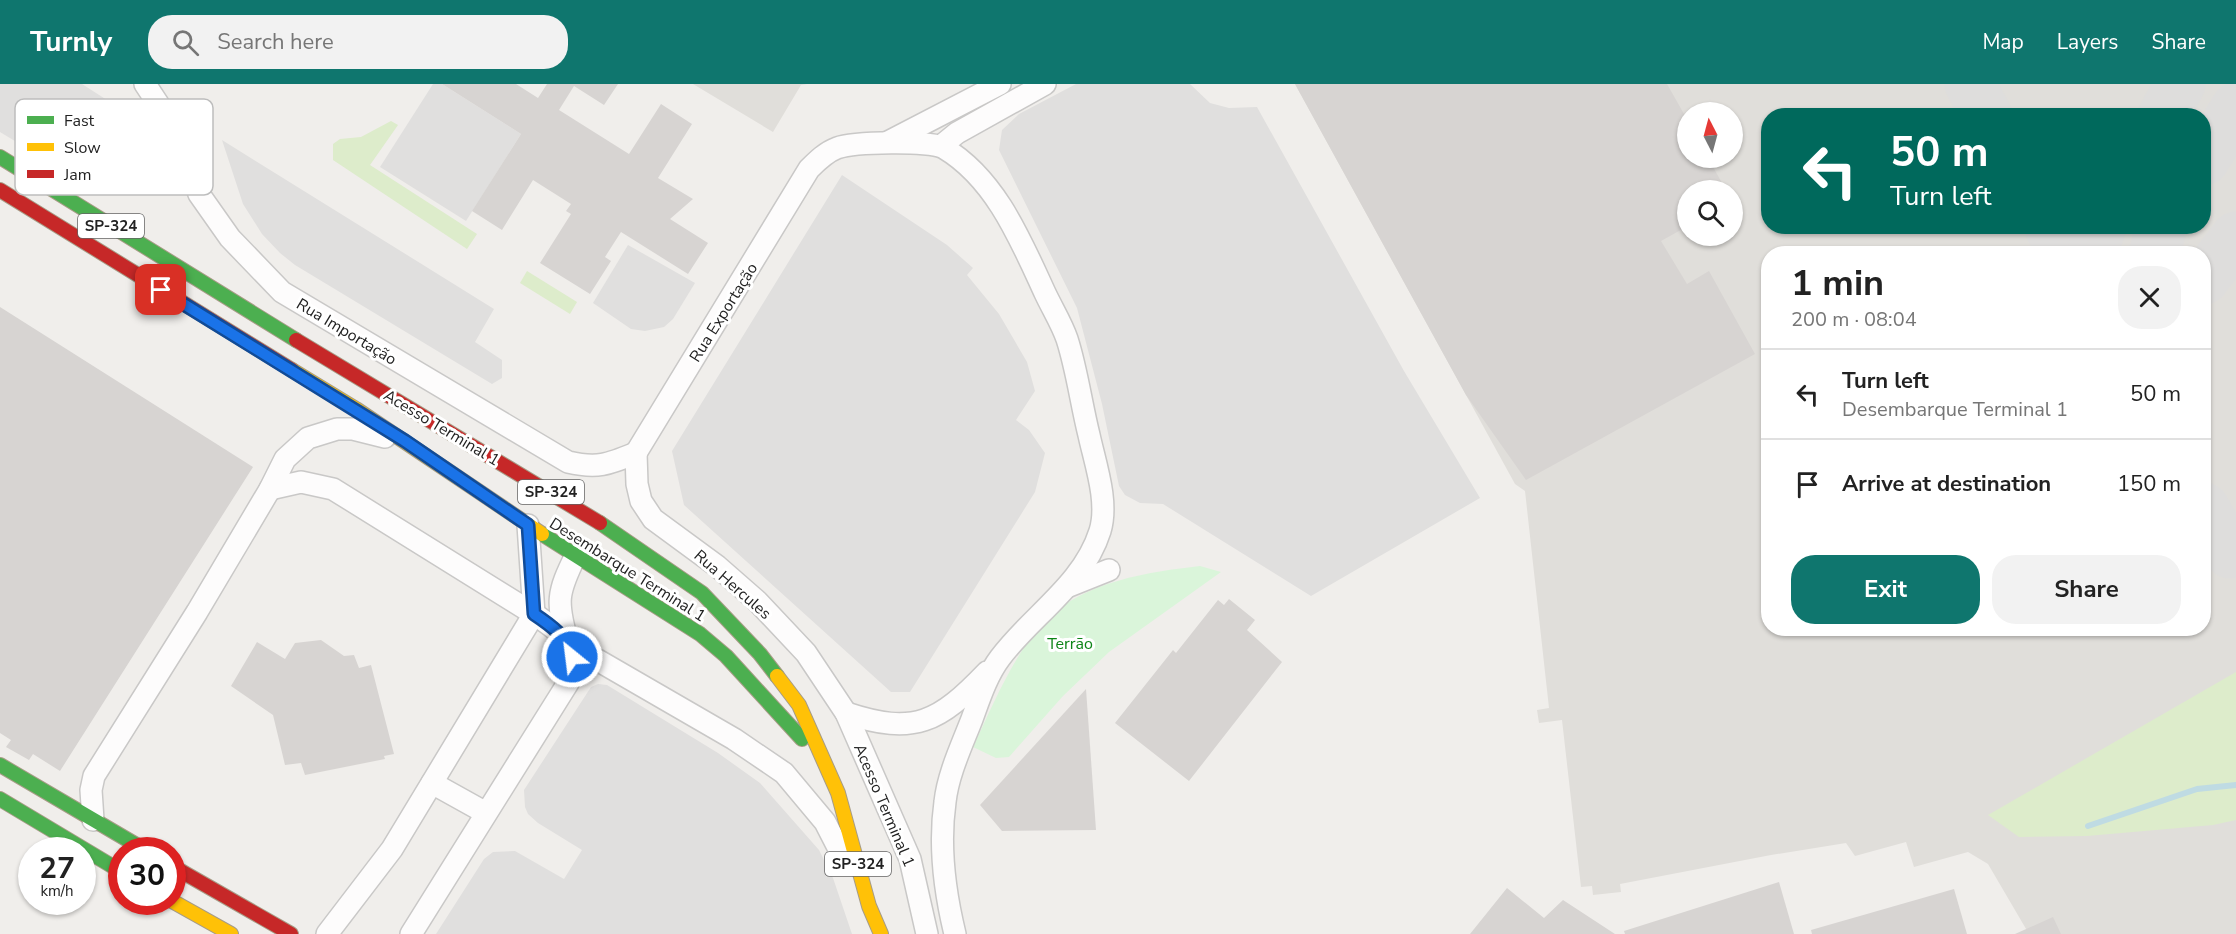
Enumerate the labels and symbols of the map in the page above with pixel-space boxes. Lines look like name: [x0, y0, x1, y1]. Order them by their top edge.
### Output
legend: [15, 99, 213, 195]
north arrow: [1677, 102, 1743, 168]
text: Fast: [64, 110, 95, 132]
text: Slow: [64, 137, 101, 159]
text: Jam: [63, 164, 91, 186]
road number: SP-324: [78, 214, 144, 238]
street label: Rua Exportação: [685, 259, 763, 366]
pin: [135, 264, 186, 315]
street label: Rua Importação: [292, 293, 401, 370]
street label: Acesso Terminal 1: [379, 384, 504, 471]
road number: SP-324: [518, 480, 584, 504]
street label: Desembarque Terminal 1: [545, 513, 710, 627]
street label: Rua Hercules: [689, 545, 776, 624]
position arrow: [540, 625, 604, 689]
park label: Terrão: [1047, 633, 1093, 655]
street label: Acesso Terminal 1: [848, 740, 920, 870]
speed limit sign: 30: [108, 837, 186, 915]
road number: SP-324: [825, 852, 891, 876]

